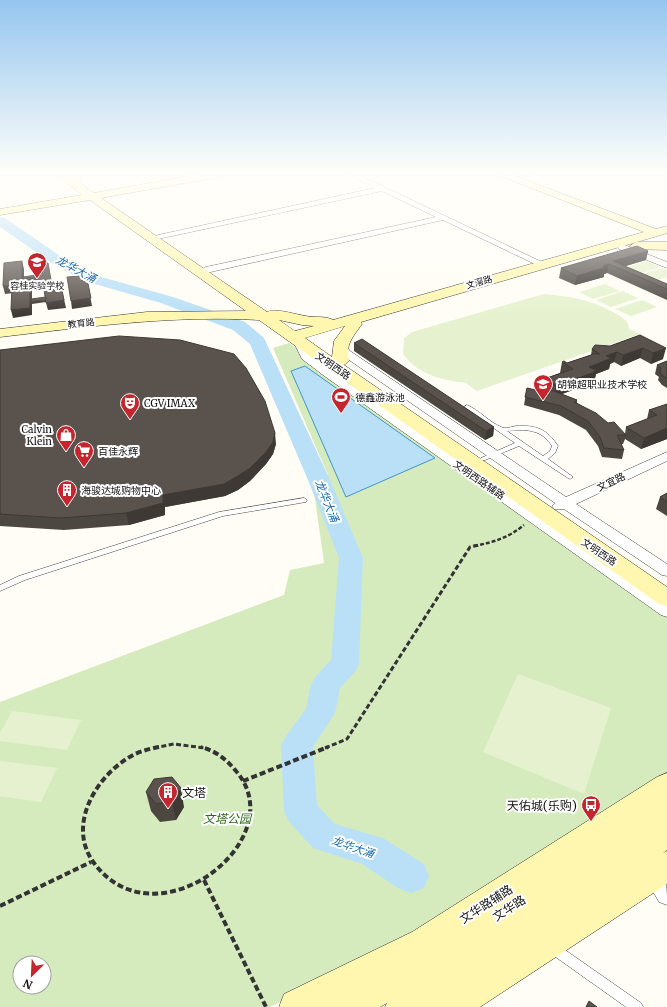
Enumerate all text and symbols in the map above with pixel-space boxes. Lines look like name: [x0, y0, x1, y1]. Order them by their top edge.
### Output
school or university icon: 容桂实验学校: [26, 251, 48, 279]
water label: 龙华大涌: [53, 252, 100, 286]
street label: 文滘路: [464, 273, 494, 291]
place label: 容桂实验学校: [10, 280, 65, 291]
street label: 教育路: [67, 316, 95, 330]
street label: 文明西路: [313, 349, 353, 383]
school or university icon: 胡锦超职业技术学校: [532, 373, 554, 401]
place label: 胡锦超职业技术学校: [557, 378, 647, 391]
sports icon: 德鑫游泳池: [330, 386, 352, 414]
place label: 德鑫游泳池: [355, 391, 405, 404]
theatre icon: CGV IMAX: [119, 392, 141, 420]
place label: CGV IMAX: [144, 397, 196, 410]
place label: Calvin Klein: [21, 423, 52, 448]
shop icon: Calvin Klein: [55, 424, 77, 452]
supermarket icon: 百佳永辉: [73, 440, 95, 468]
place label: 百佳永辉: [98, 445, 138, 458]
street label: 文明西路辅路: [451, 457, 507, 503]
street label: 文宜路: [595, 470, 627, 494]
water label: 龙华大涌: [312, 478, 342, 526]
building icon: 海骏达城购物中心: [56, 479, 78, 507]
place label: 海骏达城购物中心: [81, 484, 161, 497]
street label: 文明西路: [579, 535, 619, 569]
building icon: 文塔: [157, 781, 179, 809]
place label: 文塔: [182, 785, 206, 800]
bus stop icon: 天佑城(乐购): [580, 794, 602, 822]
place label: 天佑城(乐购): [507, 798, 577, 813]
park label: 文塔公园: [203, 811, 253, 826]
water label: 龙华大涌: [330, 833, 378, 861]
street label: 文华路辅路: [457, 882, 515, 926]
street label: 文华路: [490, 892, 528, 924]
north arrow: [12, 955, 52, 995]
text: N: [21, 976, 35, 992]

